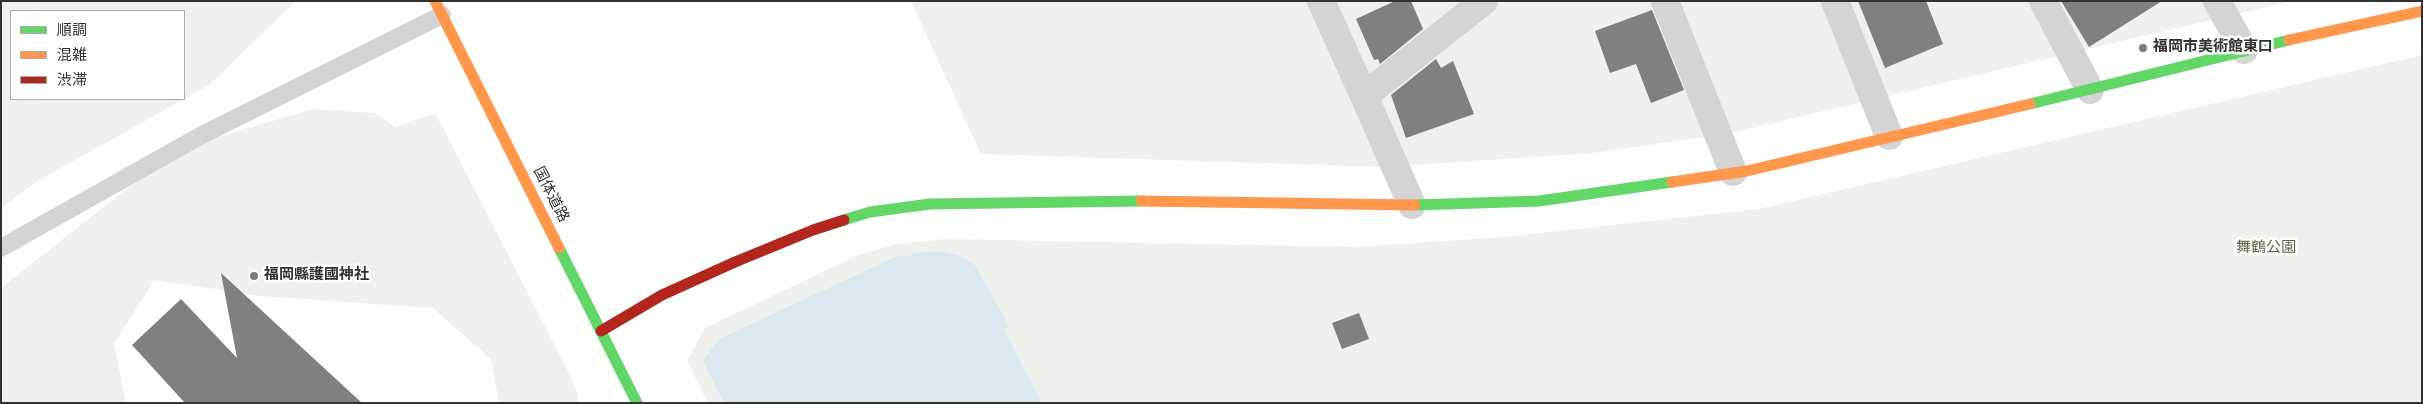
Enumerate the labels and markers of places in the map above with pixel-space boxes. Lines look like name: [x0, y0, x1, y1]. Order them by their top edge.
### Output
place label: 福岡市美術館東口: [2153, 39, 2273, 57]
marker: 福岡市美術館東口: [2137, 42, 2149, 54]
place label: 福岡縣護國神社: [264, 267, 369, 285]
marker: 福岡縣護國神社: [248, 270, 260, 282]

